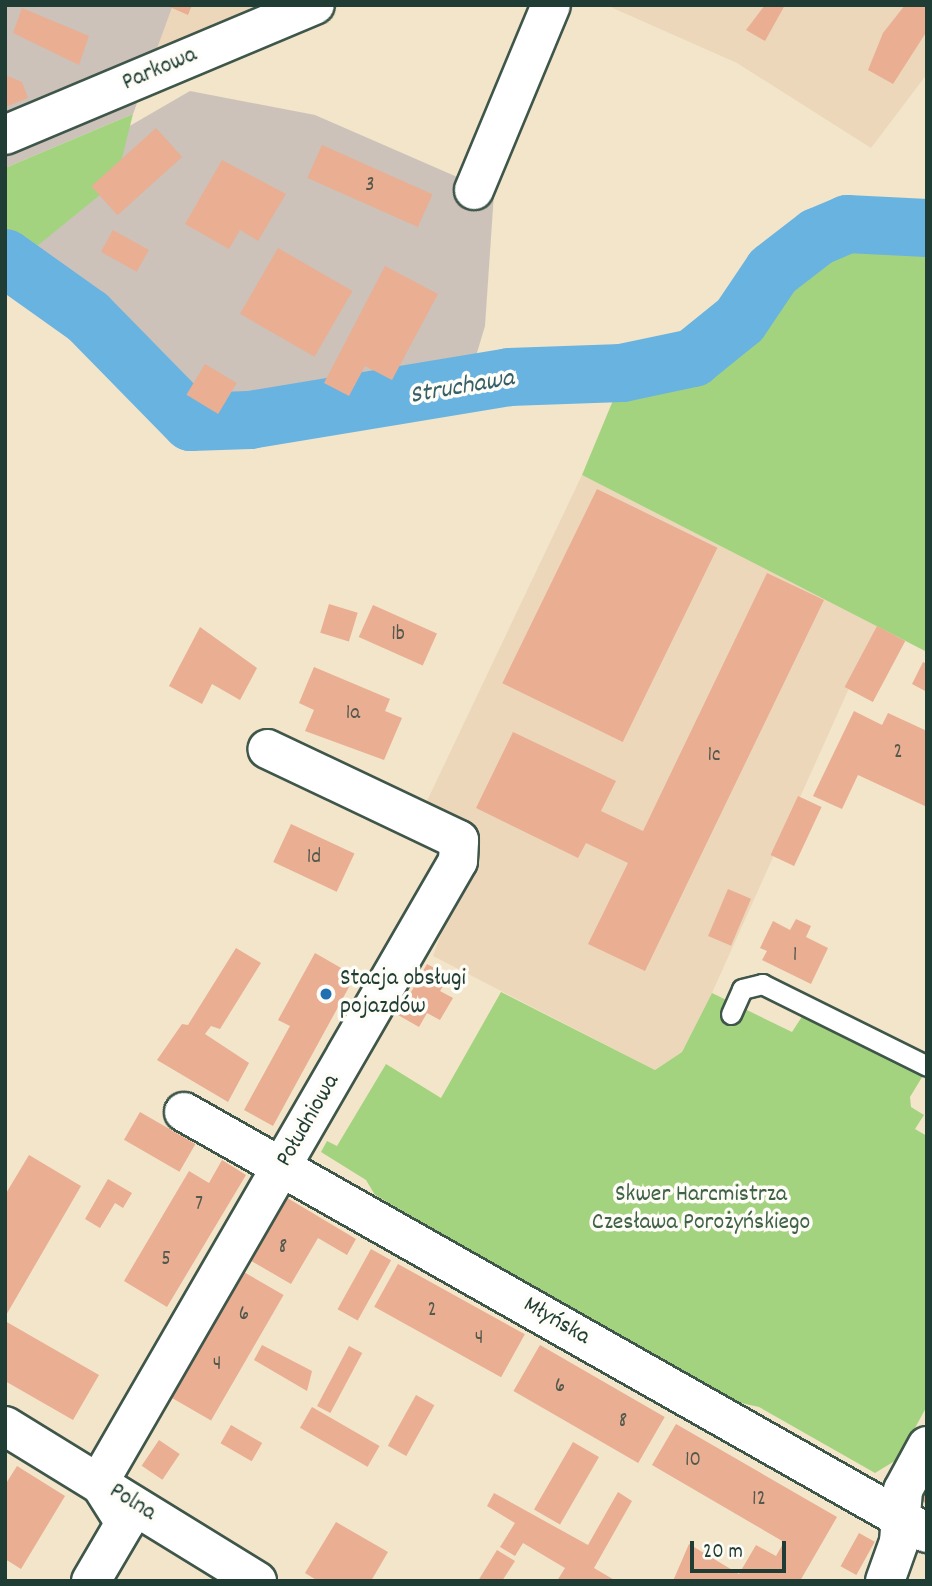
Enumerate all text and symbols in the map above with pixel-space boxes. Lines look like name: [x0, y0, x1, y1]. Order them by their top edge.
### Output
street label: Parkowa: [118, 41, 202, 99]
house number: 3: [365, 173, 375, 199]
water label: Struchawa: [407, 363, 517, 413]
house number: 1b: [391, 622, 405, 648]
house number: 1a: [346, 701, 360, 727]
house number: 2: [893, 740, 903, 766]
house number: 1c: [707, 743, 721, 769]
house number: 1d: [307, 845, 321, 871]
house number: 1: [793, 943, 797, 969]
place label: Stacja obsługi pojazdów: [340, 966, 466, 1022]
marker: Stacja obsługi pojazdów: [318, 986, 334, 1002]
street label: Południowa: [271, 1070, 347, 1172]
park label: Skwer Harcmistrza Czesława Porożyńskiego: [592, 1182, 810, 1238]
house number: 7: [195, 1192, 203, 1218]
house number: 8: [279, 1235, 287, 1261]
house number: 5: [161, 1247, 171, 1273]
street label: Młyńska: [518, 1291, 594, 1353]
house number: 2: [427, 1298, 437, 1324]
house number: 6: [239, 1302, 249, 1328]
house number: 4: [475, 1326, 483, 1352]
house number: 4: [213, 1352, 221, 1378]
house number: 6: [555, 1374, 565, 1400]
house number: 8: [619, 1409, 627, 1435]
house number: 10: [685, 1448, 701, 1474]
street label: Polna: [103, 1478, 161, 1528]
house number: 12: [752, 1487, 766, 1513]
scale bar: [694, 1526, 790, 1570]
text: 20 m: [703, 1538, 743, 1568]

